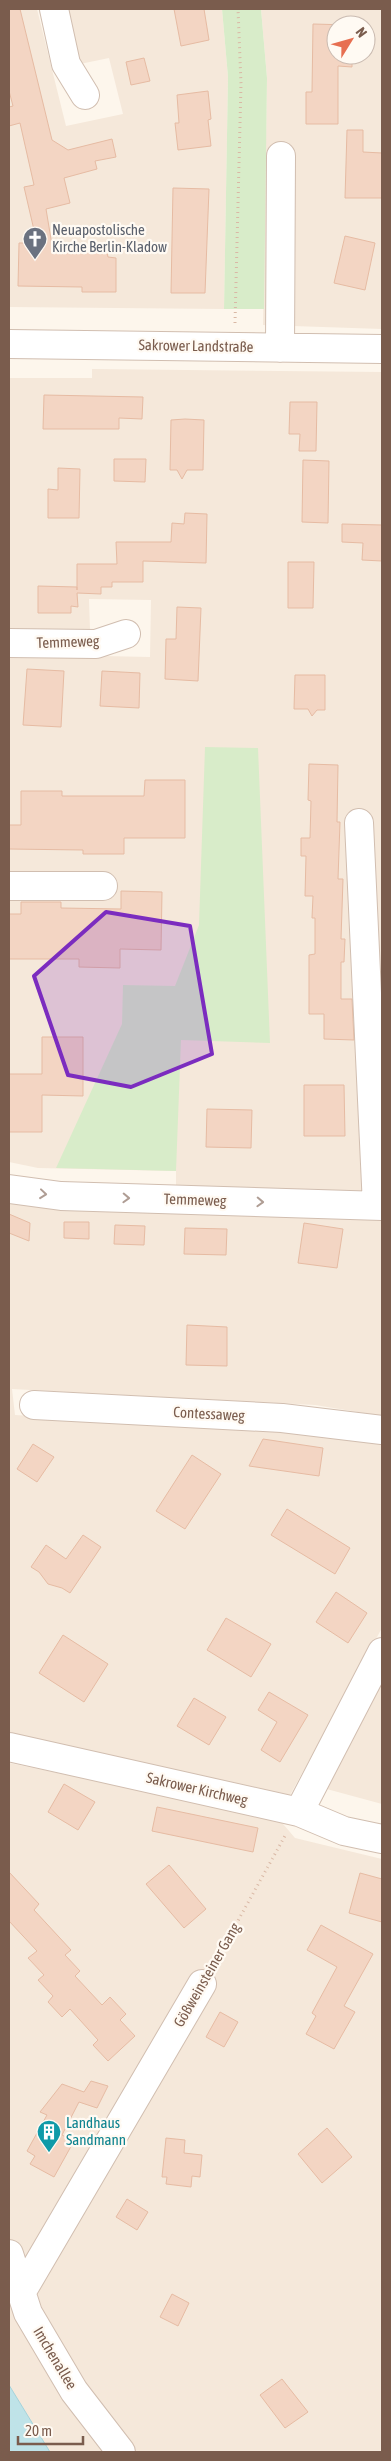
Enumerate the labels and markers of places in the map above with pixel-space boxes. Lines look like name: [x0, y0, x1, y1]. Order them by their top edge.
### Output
place label: Neuapostolische Kirche Berlin-Kladow: [52, 221, 167, 255]
church icon: Neuapostolische Kirche Berlin-Kladow: [22, 226, 48, 260]
place label: Landhaus Sandmann: [66, 2114, 126, 2148]
building icon: Landhaus Sandmann: [36, 2119, 62, 2153]

